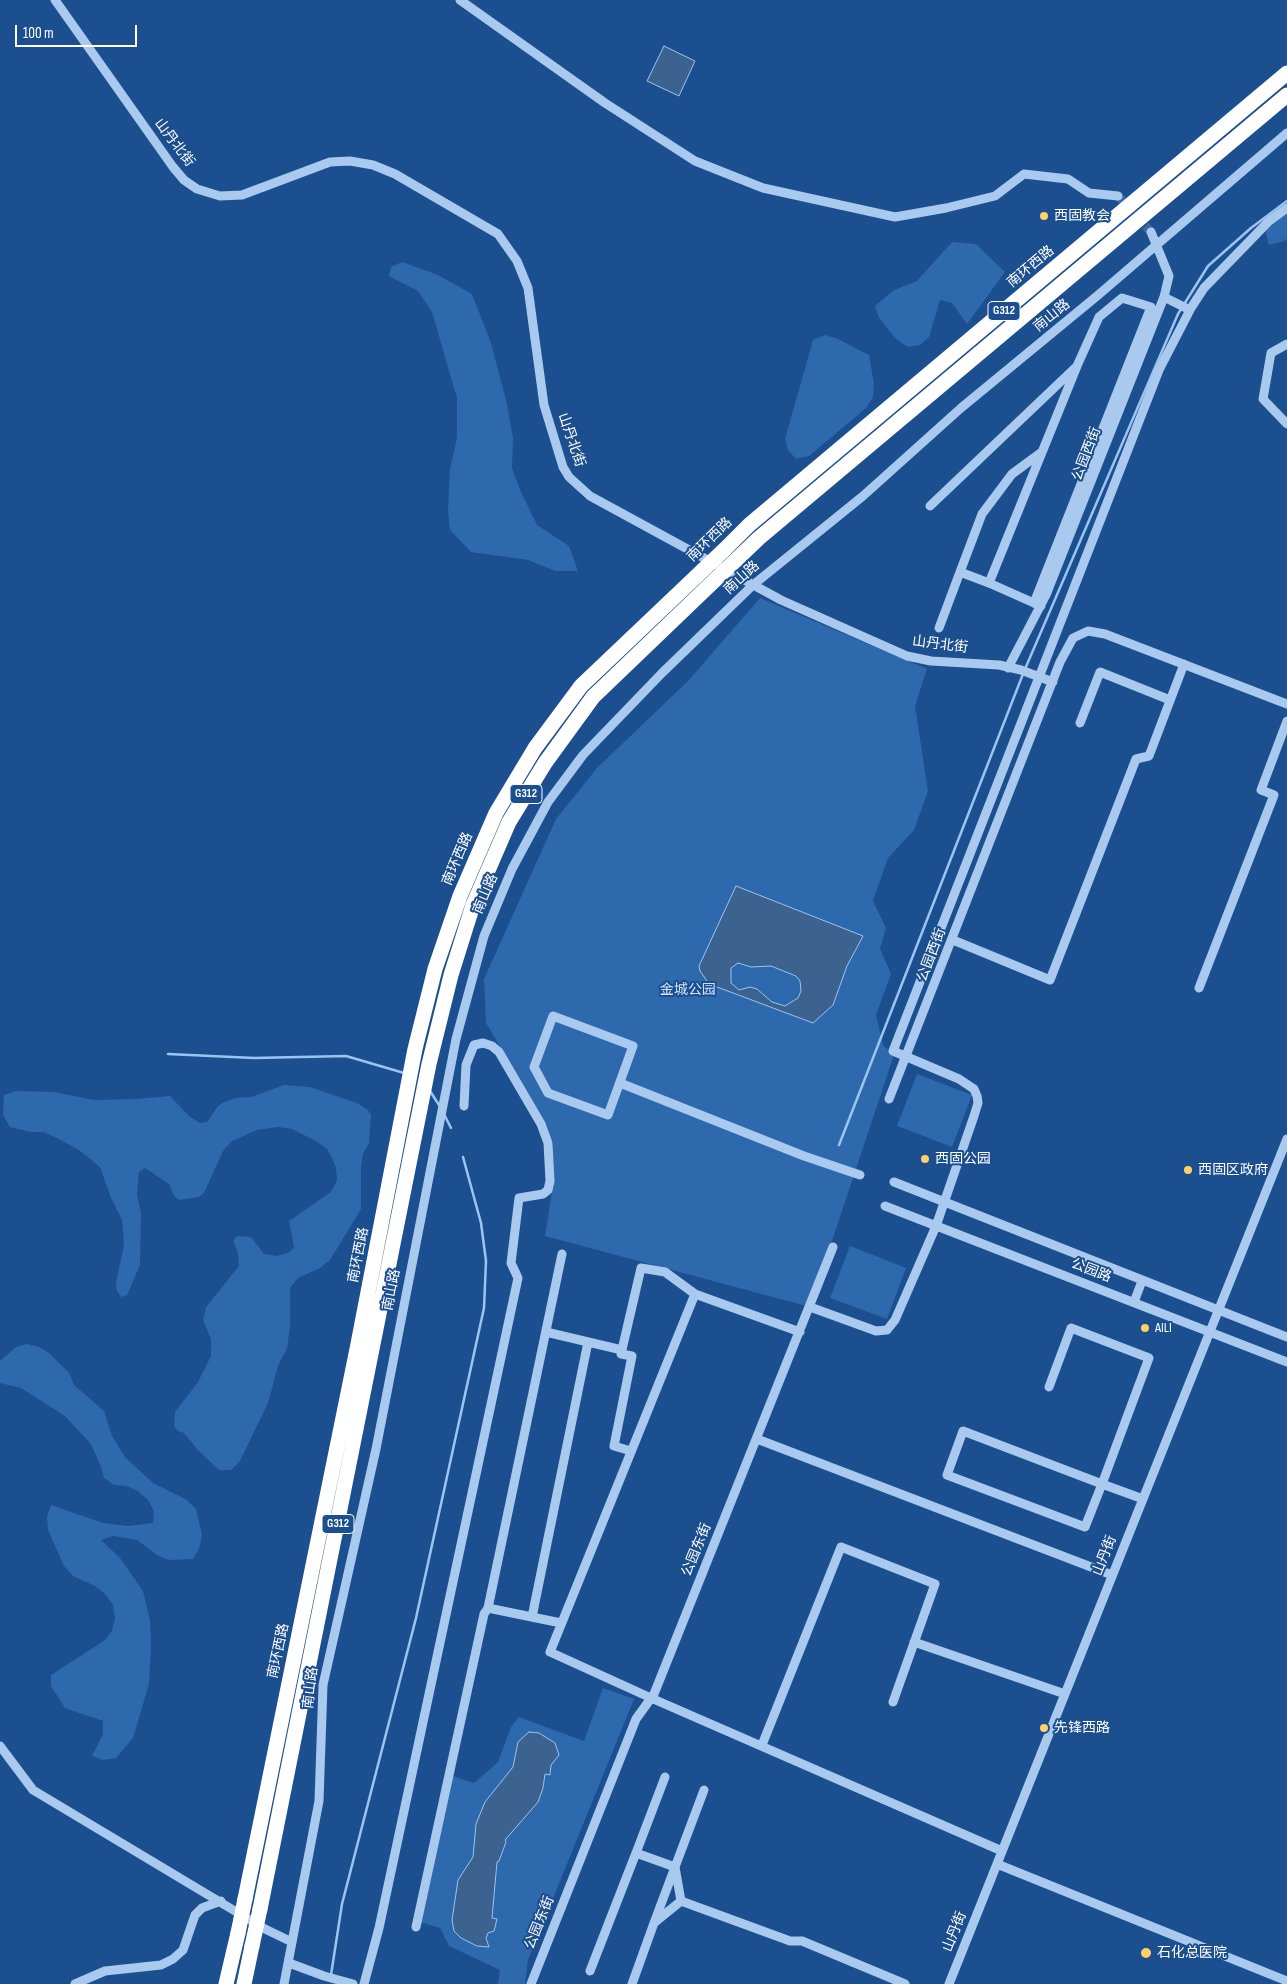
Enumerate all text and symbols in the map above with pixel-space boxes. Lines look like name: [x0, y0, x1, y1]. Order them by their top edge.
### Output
scale bar: [18, 15, 140, 47]
text: 100 m: [23, 24, 54, 43]
street label: 山丹北街: [150, 116, 198, 170]
place label: 西固教会: [1054, 208, 1110, 224]
marker: 西固教会: [1038, 210, 1050, 222]
street label: 南环西路: [1004, 243, 1058, 291]
street label: 南山路: [1030, 296, 1074, 336]
road number: G312: [988, 302, 1020, 321]
street label: 山丹北街: [554, 411, 588, 469]
street label: 公园西街: [1069, 425, 1105, 483]
street label: 南环西路: [684, 515, 736, 565]
street label: 南山路: [721, 558, 763, 598]
street label: 山丹北街: [911, 633, 969, 657]
road number: G312: [510, 784, 542, 804]
street label: 南环西路: [439, 830, 477, 888]
street label: 南山路: [470, 871, 502, 917]
street label: 公园西街: [914, 926, 950, 984]
park label: 金城公园: [660, 982, 716, 998]
place label: 西固公园: [935, 1151, 991, 1167]
marker: 西固公园: [919, 1153, 931, 1165]
place label: 西固区政府: [1198, 1162, 1268, 1178]
marker: 西固区政府: [1182, 1164, 1194, 1176]
street label: 南环西路: [345, 1226, 373, 1284]
street label: 公园路: [1068, 1256, 1114, 1286]
street label: 南山路: [380, 1268, 404, 1312]
place label: AILI: [1155, 1320, 1172, 1336]
marker: AILI: [1139, 1322, 1151, 1334]
road number: G312: [322, 1515, 354, 1534]
street label: 公园东街: [679, 1521, 715, 1579]
street label: 山丹街: [1089, 1533, 1121, 1579]
street label: 南环西路: [265, 1622, 293, 1680]
street label: 南山路: [300, 1666, 322, 1710]
place label: 先锋西路: [1054, 1720, 1110, 1736]
marker: 先锋西路: [1038, 1722, 1050, 1734]
street label: 公园东街: [522, 1894, 558, 1952]
street label: 山丹街: [939, 1909, 971, 1955]
place label: 石化总医院: [1157, 1945, 1227, 1961]
marker: 石化总医院: [1139, 1946, 1153, 1960]

